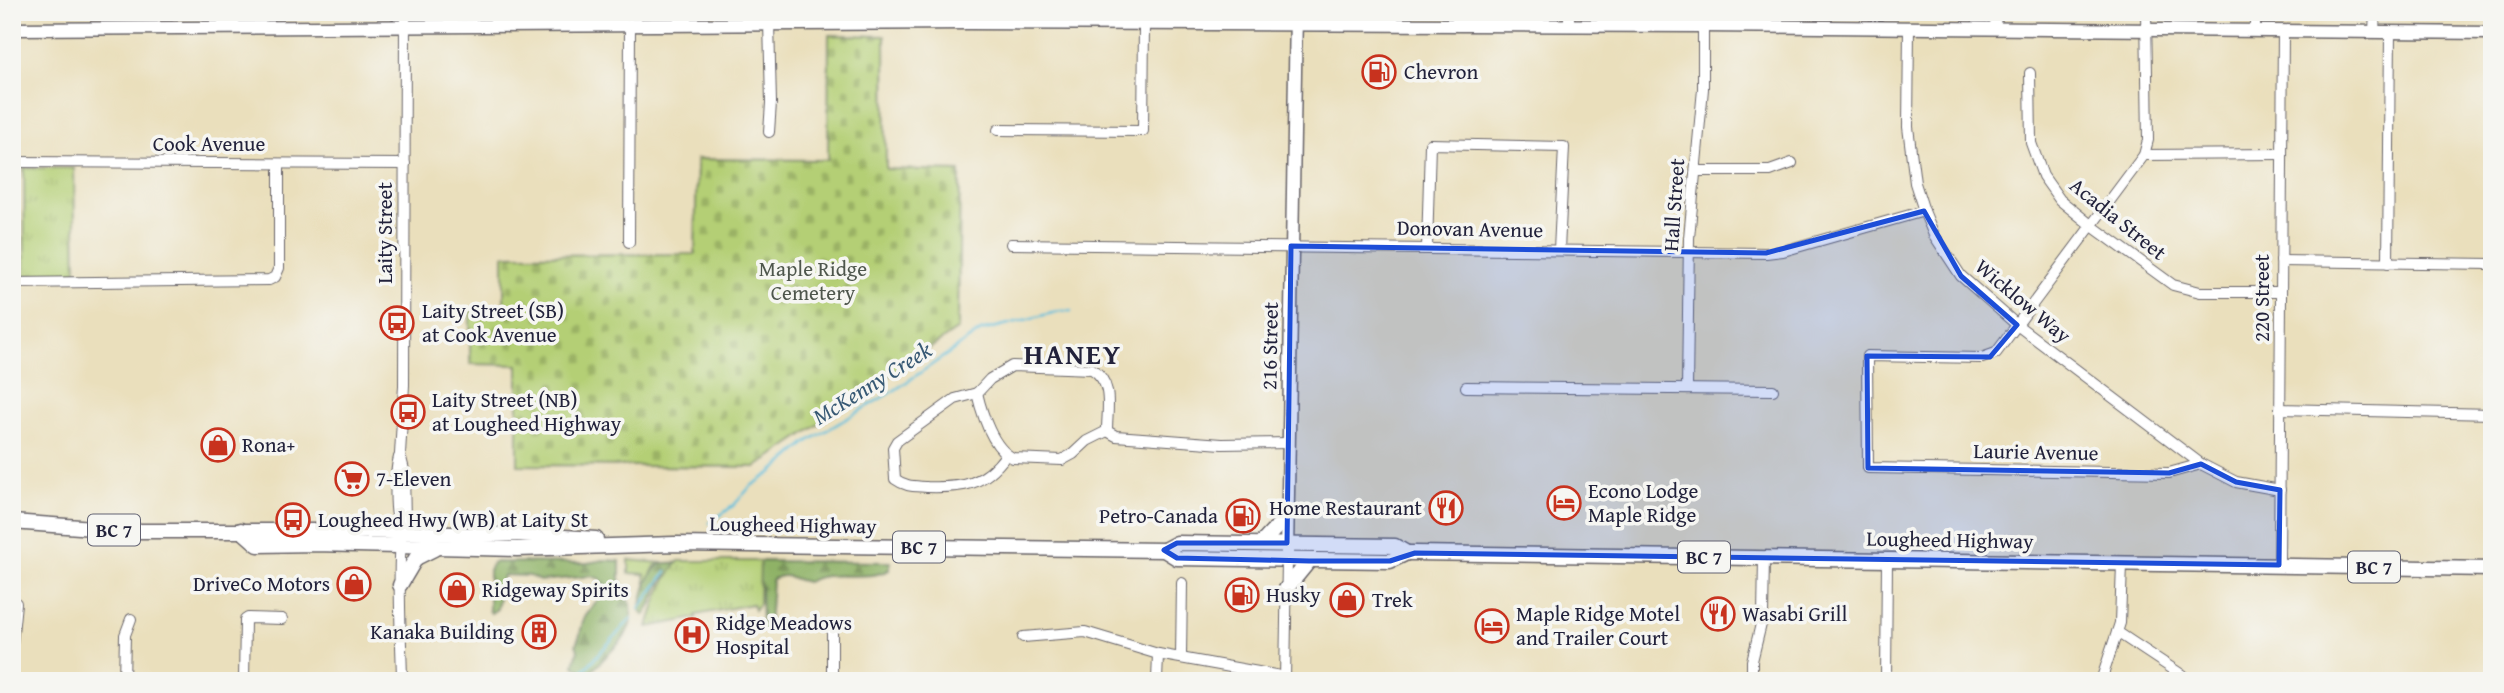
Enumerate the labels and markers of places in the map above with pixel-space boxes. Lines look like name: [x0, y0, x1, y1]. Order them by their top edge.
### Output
fuel station icon: Chevron: [1360, 53, 1398, 91]
place label: Chevron: [1404, 56, 1479, 87]
place label: Laity Street (SB) at Cook Avenue: [422, 295, 564, 350]
bus stop icon: Laity Street (SB) at Cook Avenue: [378, 304, 416, 342]
place label: Laity Street (NB) at Lougheed Highway: [432, 384, 622, 439]
bus stop icon: Laity Street (NB) at Lougheed Highway: [389, 393, 427, 431]
shop icon: Rona+: [199, 426, 237, 464]
place label: Rona+: [242, 429, 296, 460]
supermarket icon: 7-Eleven: [333, 460, 371, 498]
place label: 7-Eleven: [376, 463, 452, 494]
place label: Econo Lodge Maple Ridge: [1588, 475, 1698, 530]
hotel icon: Econo Lodge Maple Ridge: [1545, 484, 1583, 522]
restaurant icon: Home Restaurant: [1427, 489, 1465, 527]
place label: Home Restaurant: [1269, 492, 1423, 523]
fuel station icon: Petro-Canada: [1224, 497, 1262, 535]
place label: Petro-Canada: [1099, 500, 1218, 531]
bus stop icon: Lougheed Hwy (WB) at Laity St: [274, 501, 312, 539]
place label: Lougheed Hwy (WB) at Laity St: [318, 504, 589, 535]
shop icon: DriveCo Motors: [335, 565, 373, 603]
place label: DriveCo Motors: [193, 568, 330, 599]
shop icon: Ridgeway Spirits: [438, 571, 476, 609]
place label: Ridgeway Spirits: [482, 574, 629, 605]
fuel station icon: Husky: [1223, 576, 1261, 614]
place label: Husky: [1266, 579, 1321, 610]
shop icon: Trek: [1328, 581, 1366, 619]
place label: Trek: [1372, 584, 1413, 615]
restaurant icon: Wasabi Grill: [1699, 595, 1737, 633]
place label: Maple Ridge Motel and Trailer Court: [1516, 598, 1680, 653]
place label: Wasabi Grill: [1742, 598, 1847, 629]
place label: Ridge Meadows Hospital: [716, 607, 852, 662]
hotel icon: Maple Ridge Motel and Trailer Court: [1473, 607, 1511, 645]
building icon: Kanaka Building: [520, 613, 558, 651]
place label: Kanaka Building: [370, 616, 515, 647]
hospital icon: Ridge Meadows Hospital: [673, 616, 711, 654]

